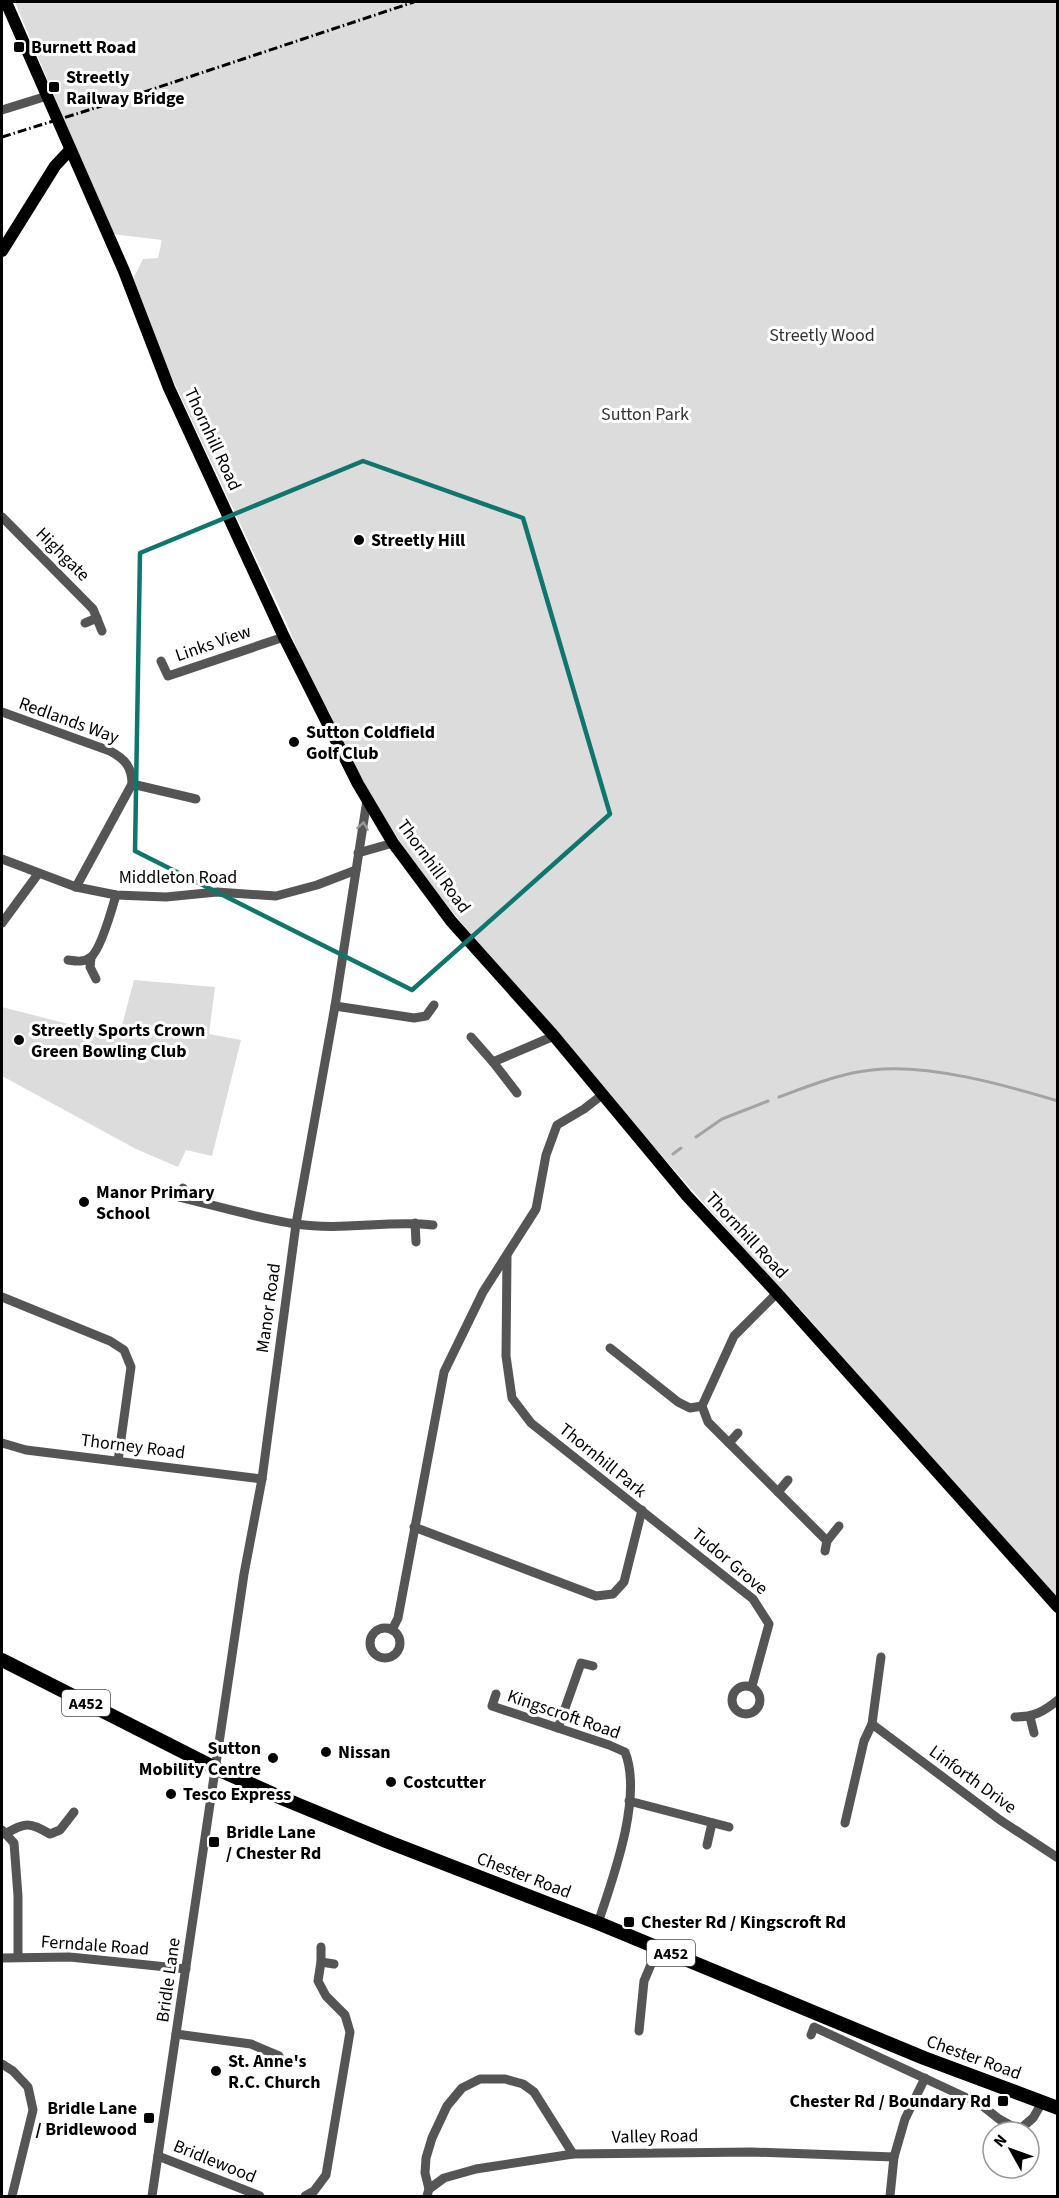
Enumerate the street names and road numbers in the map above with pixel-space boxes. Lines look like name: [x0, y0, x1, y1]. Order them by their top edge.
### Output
street label: Thornhill Road: [178, 384, 247, 495]
street label: Highgate: [30, 522, 95, 587]
street label: Links View: [172, 619, 255, 668]
street label: Redlands Way: [15, 691, 123, 750]
street label: Thornhill Road: [391, 814, 476, 919]
street label: Middleton Road: [119, 865, 237, 890]
street label: Thornhill Road: [700, 1186, 794, 1284]
street label: Manor Road: [250, 1262, 287, 1354]
street label: Thornhill Park: [554, 1417, 652, 1503]
street label: Thorney Road: [79, 1428, 187, 1465]
street label: Tudor Grove: [686, 1522, 773, 1601]
street label: Kingscroft Road: [504, 1683, 624, 1746]
road number: A452: [62, 1690, 110, 1716]
street label: Linforth Drive: [924, 1739, 1022, 1820]
street label: Chester Road: [473, 1846, 575, 1905]
street label: Ferndale Road: [40, 1929, 150, 1962]
street label: Bridle Lane: [150, 1936, 187, 2024]
road number: A452: [647, 1940, 695, 1966]
street label: Chester Road: [923, 2029, 1025, 2086]
street label: Valley Road: [611, 2123, 699, 2150]
street label: Bridlewood: [170, 2134, 260, 2189]

